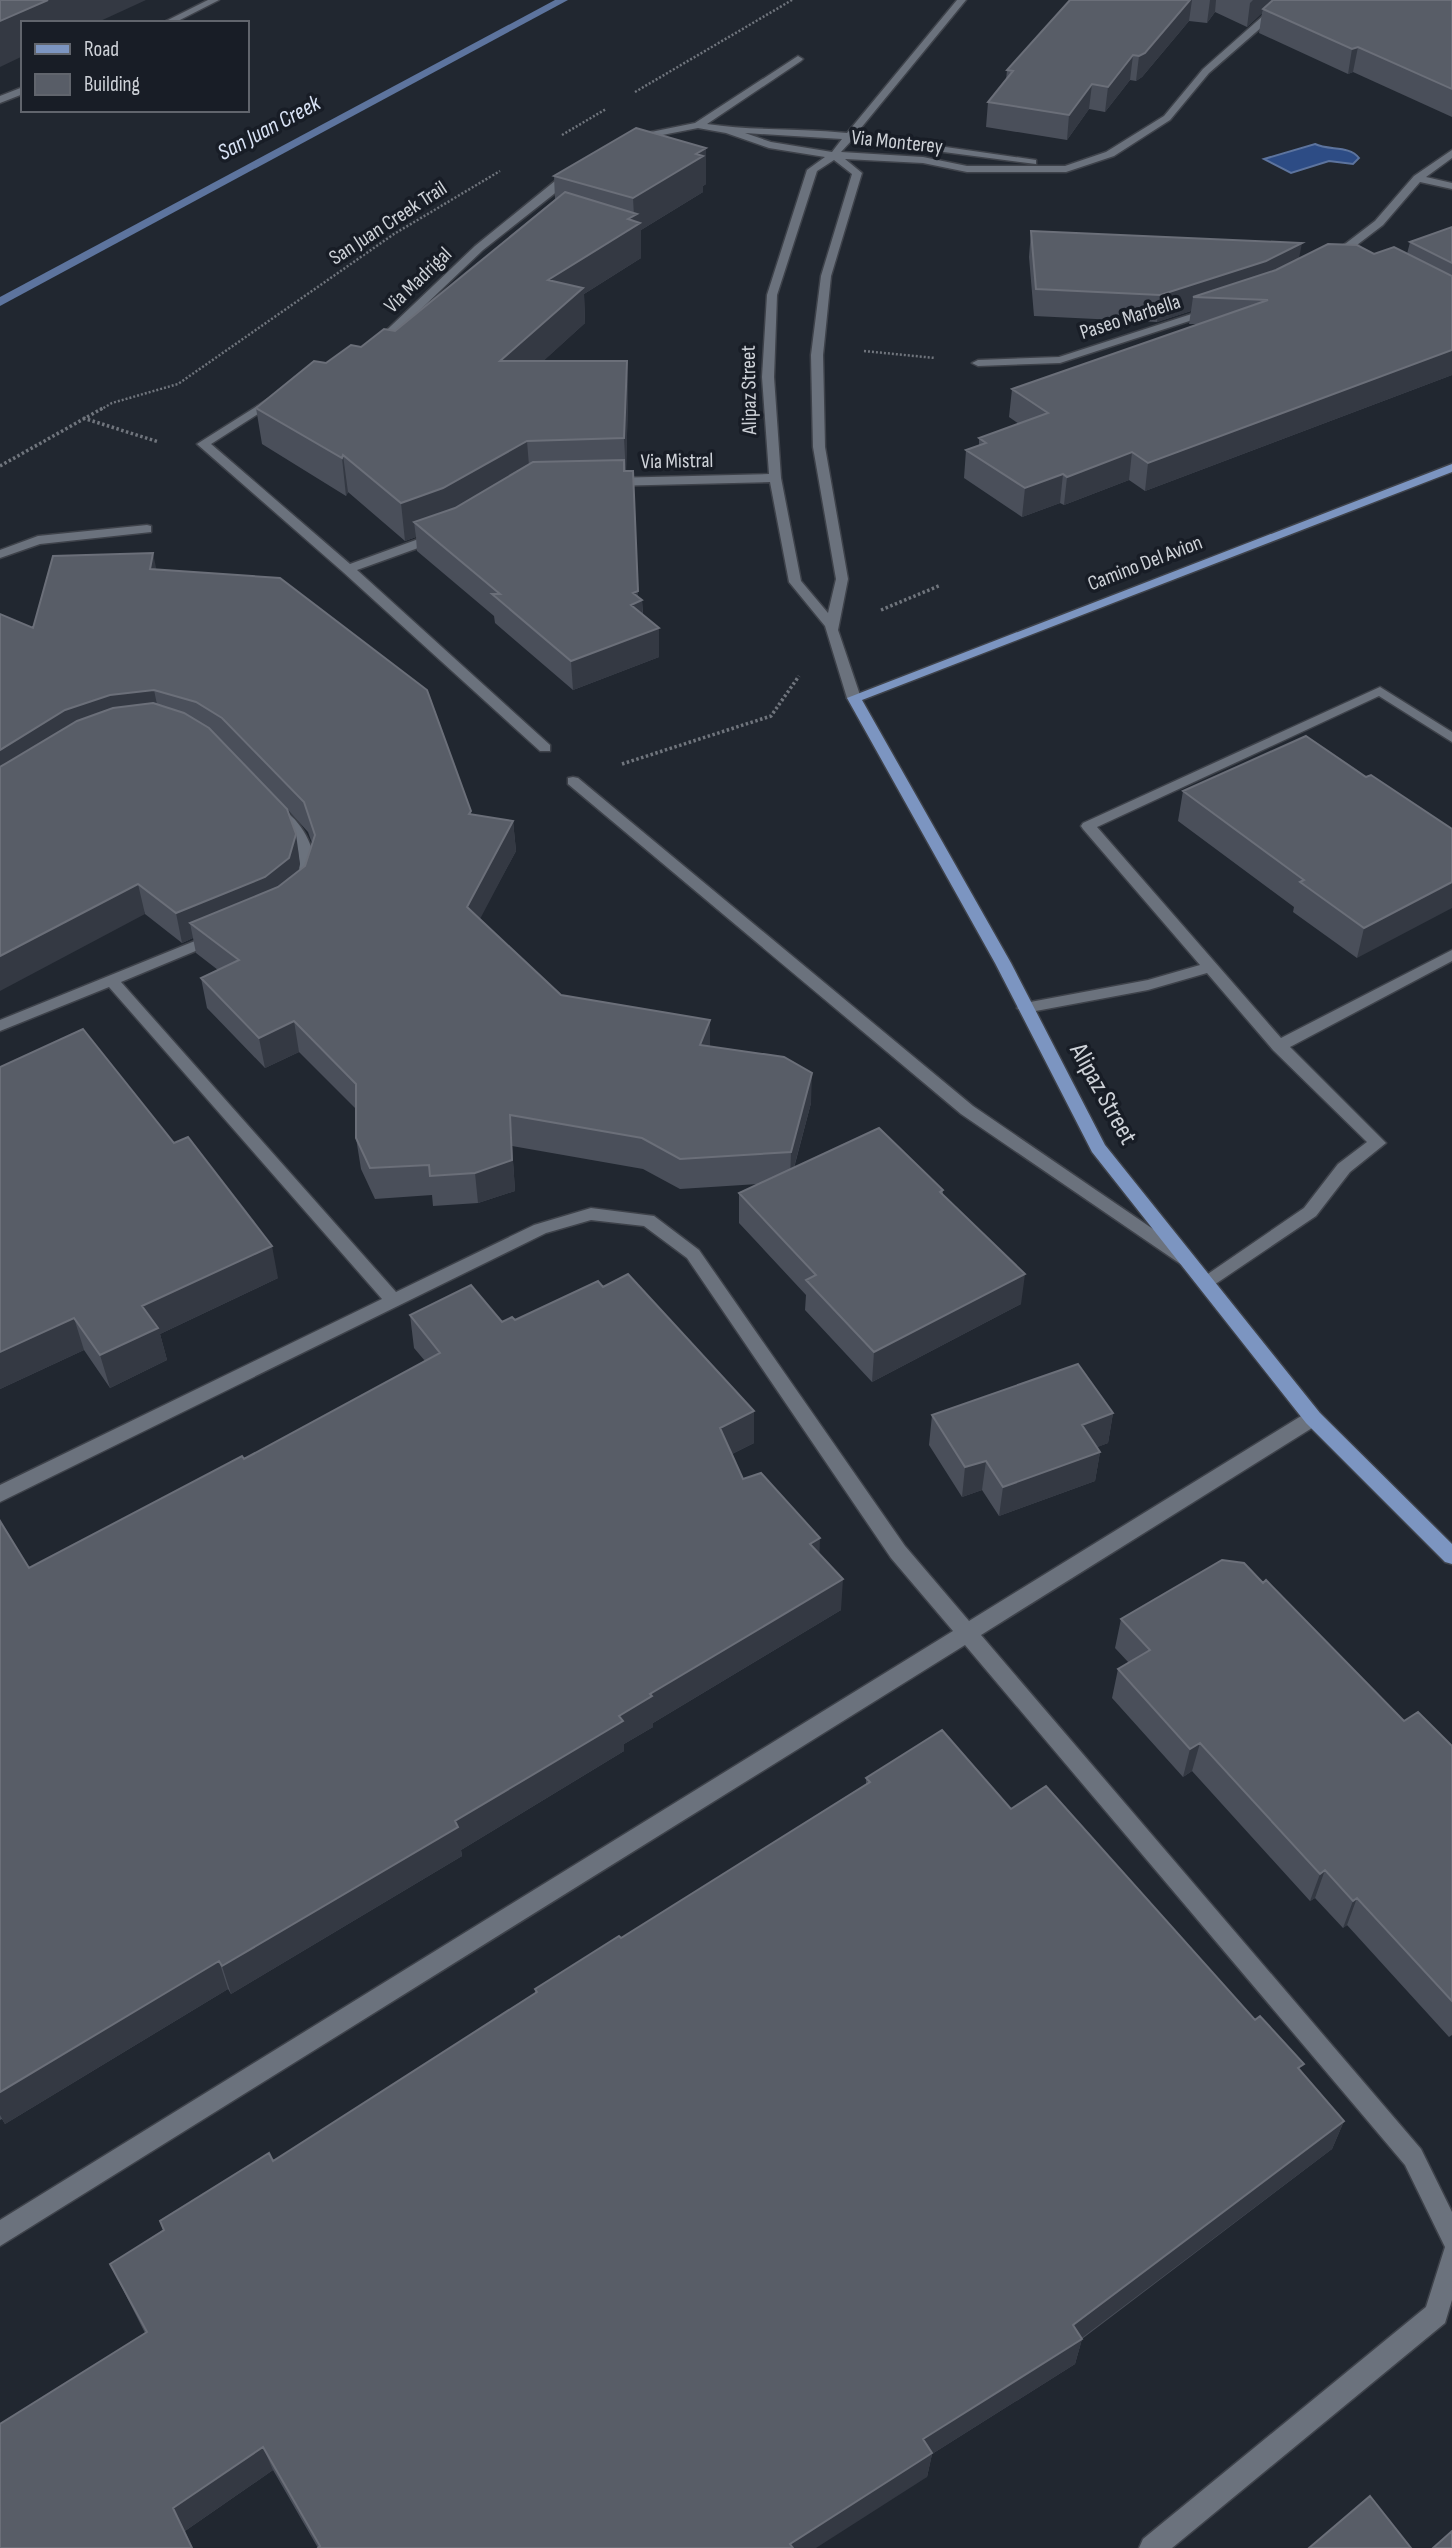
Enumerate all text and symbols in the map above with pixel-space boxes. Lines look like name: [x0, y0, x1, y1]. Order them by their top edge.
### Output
legend: [21, 21, 248, 112]
text: Road: [84, 37, 119, 62]
text: Building: [84, 72, 140, 97]
water label: San Juan Creek: [213, 89, 326, 167]
street label: Via Monterey: [850, 125, 944, 159]
street label: San Juan Creek Trail: [324, 176, 452, 270]
street label: Via Madrigal: [379, 242, 457, 318]
street label: Paseo Marbella: [1077, 289, 1183, 345]
street label: Alipaz Street: [736, 345, 762, 436]
street label: Via Mistral: [640, 448, 714, 474]
street label: Camino Del Avion: [1084, 530, 1206, 596]
street label: Alipaz Street: [1062, 1037, 1143, 1150]

